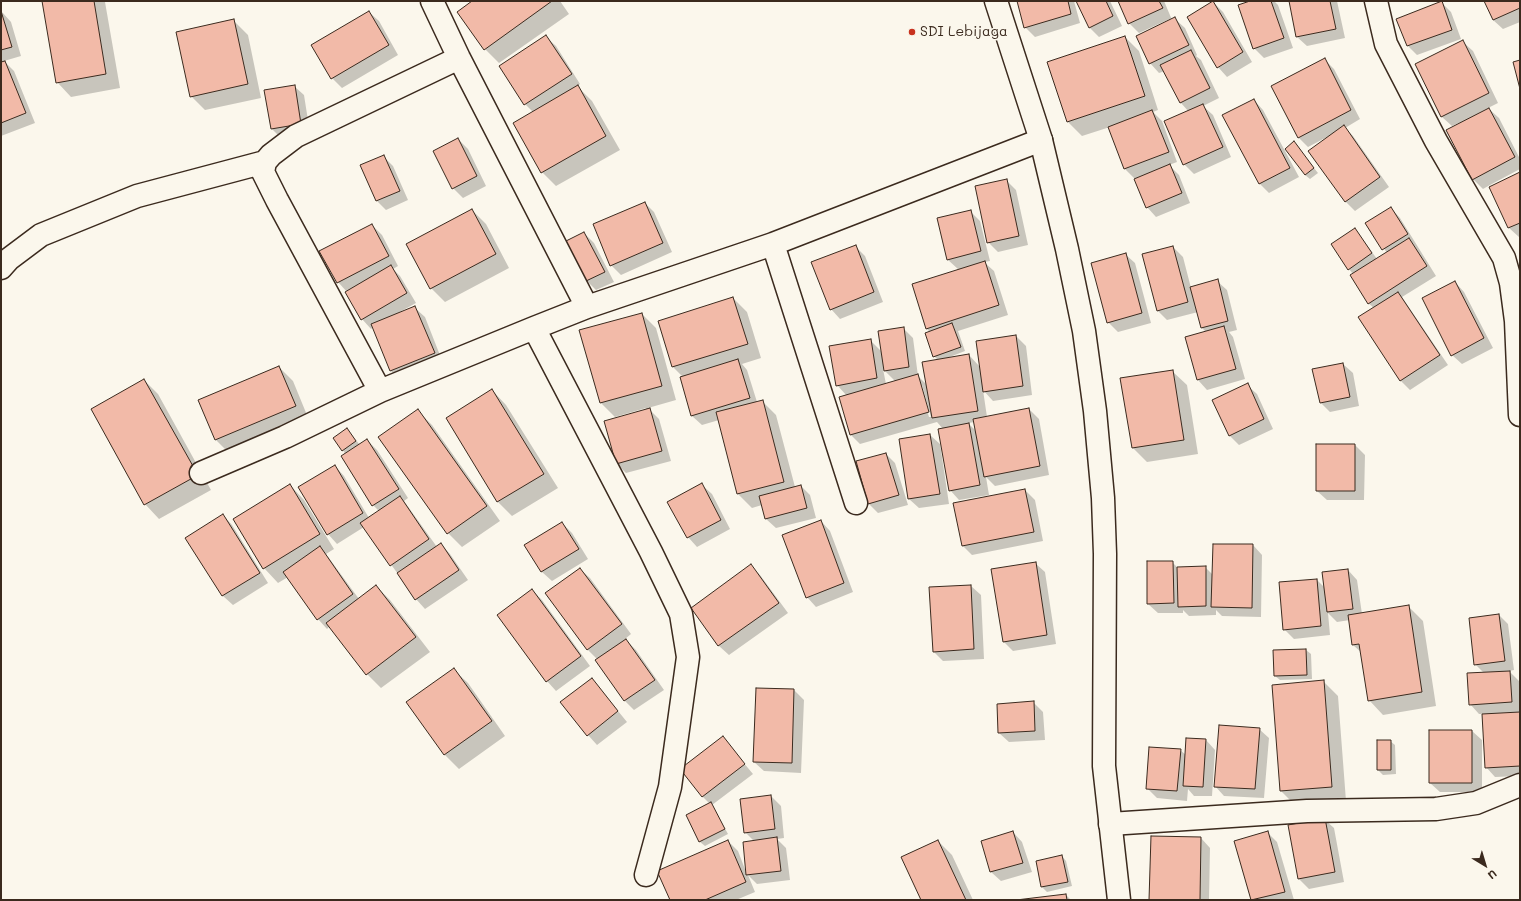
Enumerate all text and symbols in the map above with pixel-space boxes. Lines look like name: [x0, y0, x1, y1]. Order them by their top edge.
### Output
place label: SDI Lebijaga: [920, 24, 1008, 40]
marker: SDI Lebijaga: [907, 27, 917, 37]
north arrow: [1465, 845, 1505, 885]
text: U: [1485, 867, 1500, 883]

